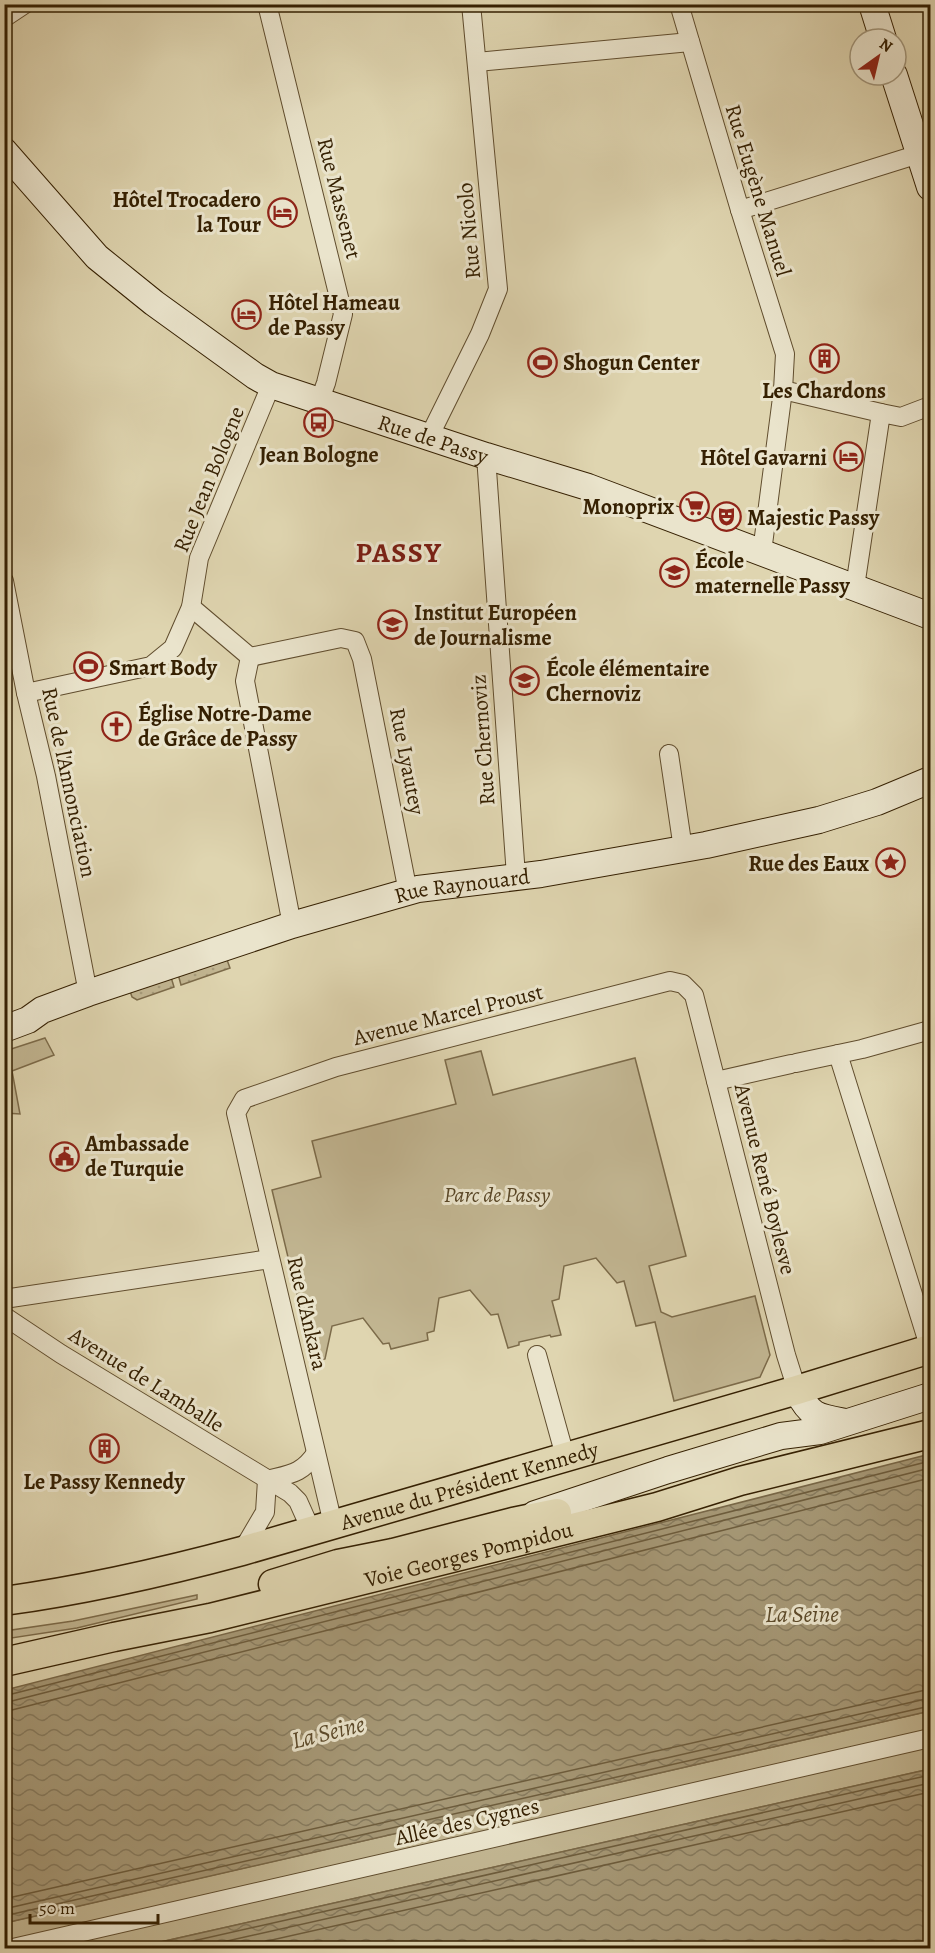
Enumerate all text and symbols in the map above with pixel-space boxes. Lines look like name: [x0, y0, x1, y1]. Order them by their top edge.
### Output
north arrow: [848, 27, 908, 87]
text: N: [875, 33, 897, 58]
street label: Rue Eugène Manuel: [718, 101, 798, 280]
street label: Rue Massenet: [309, 134, 369, 262]
street label: Rue Nicolo: [450, 181, 488, 281]
place label: Hôtel Trocadero la Tour: [113, 185, 261, 240]
hotel icon: Hôtel Trocadero la Tour: [266, 196, 298, 228]
place label: Hôtel Hameau de Passy: [268, 288, 401, 343]
hotel icon: Hôtel Hameau de Passy: [231, 299, 263, 331]
building icon: Les Chardons: [808, 342, 840, 374]
sports icon: Shogun Center: [526, 346, 558, 378]
place label: Shogun Center: [563, 348, 700, 378]
place label: Les Chardons: [762, 376, 886, 406]
street label: Rue Jean Bologne: [166, 402, 252, 557]
bus stop icon: Jean Bologne: [303, 406, 335, 438]
street label: Rue de Passy: [374, 407, 492, 472]
place label: Jean Bologne: [259, 440, 379, 470]
hotel icon: Hôtel Gavarni: [832, 441, 864, 473]
place label: Hôtel Gavarni: [700, 443, 827, 473]
supermarket icon: Monoprix: [679, 490, 711, 522]
place label: Monoprix: [583, 492, 674, 522]
theatre icon: Majestic Passy: [710, 501, 742, 533]
place label: Majestic Passy: [747, 503, 880, 533]
district label: PASSY: [356, 534, 442, 572]
place label: École maternelle Passy: [695, 546, 850, 601]
school or university icon: École maternelle Passy: [658, 557, 690, 589]
place label: Institut Européen de Journalisme: [414, 598, 577, 653]
school or university icon: Institut Européen de Journalisme: [377, 609, 409, 641]
sports icon: Smart Body: [72, 651, 104, 683]
place label: Smart Body: [109, 653, 218, 683]
place label: École élémentaire Chernoviz: [546, 654, 709, 709]
school or university icon: École élémentaire Chernoviz: [509, 665, 541, 697]
street label: Rue Chernoviz: [463, 673, 503, 807]
street label: Rue de l'Annonciation: [34, 684, 104, 880]
place label: Église Notre-Dame de Grâce de Passy: [138, 699, 312, 754]
street label: Rue Lyautey: [382, 705, 432, 817]
church icon: Église Notre-Dame de Grâce de Passy: [101, 710, 133, 742]
place icon: Rue des Eaux: [874, 847, 906, 879]
place label: Rue des Eaux: [748, 849, 869, 879]
street label: Rue Raynouard: [391, 861, 532, 911]
street label: Avenue Marcel Proust: [349, 977, 546, 1053]
street label: Avenue René Boylesve: [727, 1080, 803, 1278]
place label: Ambassade de Turquie: [84, 1129, 189, 1184]
public building icon: Ambassade de Turquie: [48, 1140, 80, 1172]
park label: Parc de Passy: [444, 1180, 551, 1210]
street label: Rue d'Ankara: [279, 1253, 335, 1374]
street label: Avenue de Lamballe: [62, 1320, 230, 1440]
building icon: Le Passy Kennedy: [88, 1433, 120, 1465]
street label: Avenue du Président Kennedy: [336, 1434, 602, 1538]
place label: Le Passy Kennedy: [23, 1467, 185, 1497]
street label: Voie Georges Pompidou: [360, 1514, 576, 1595]
water label: La Seine: [765, 1598, 839, 1630]
water label: La Seine: [288, 1707, 368, 1756]
street label: Allée des Cygnes: [391, 1791, 542, 1853]
scale bar: [30, 1887, 158, 1925]
text: 50 m: [39, 1896, 75, 1920]

